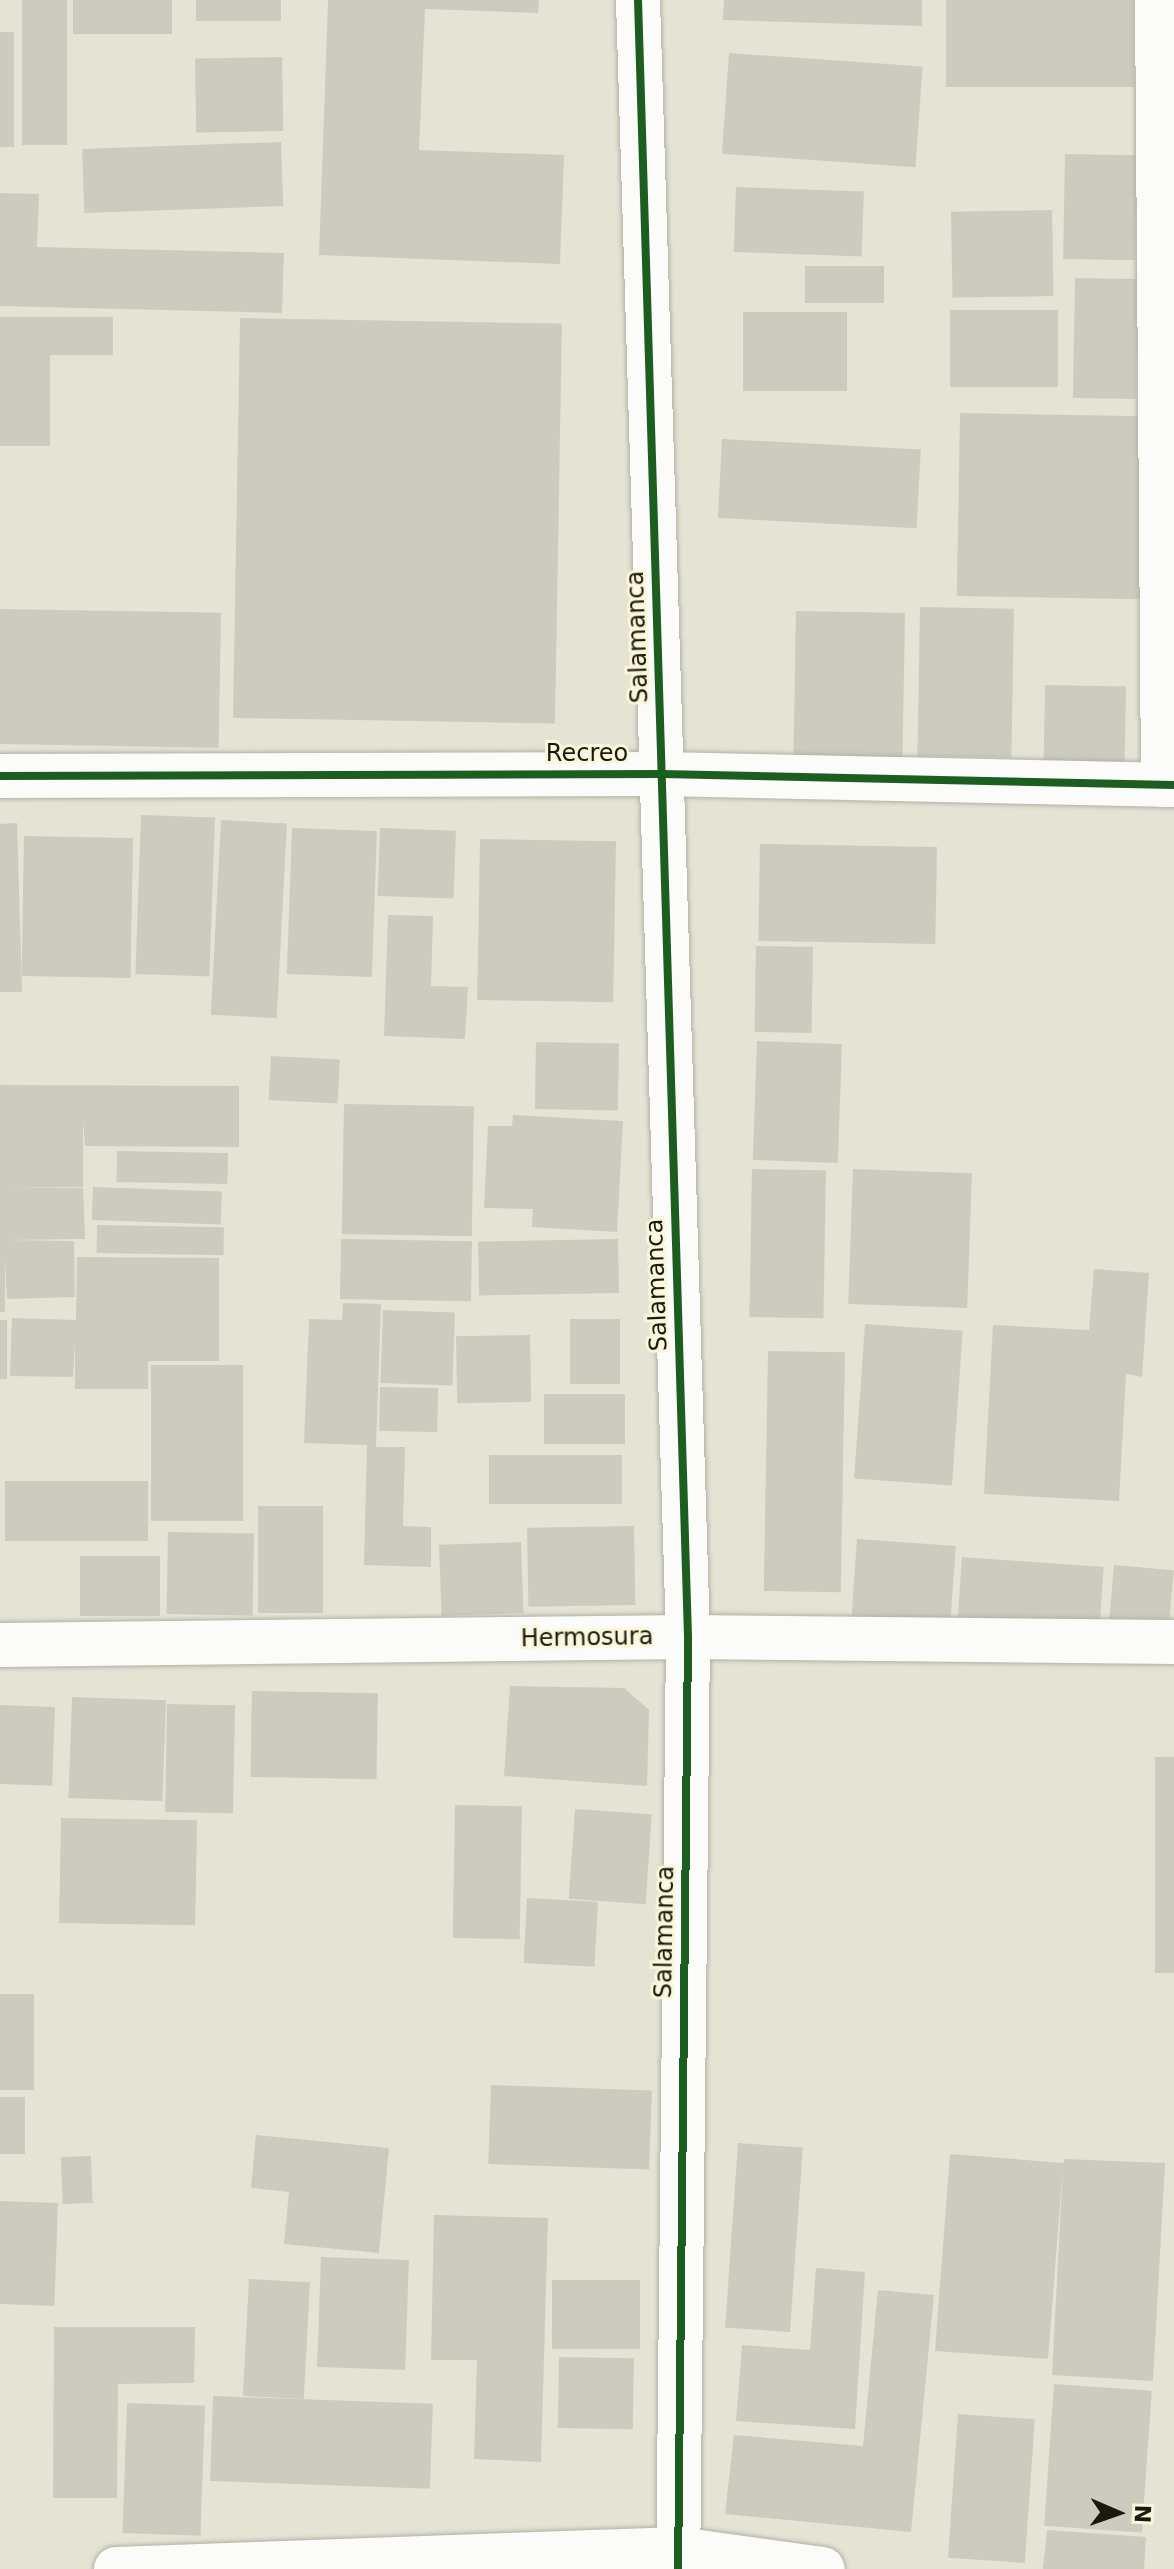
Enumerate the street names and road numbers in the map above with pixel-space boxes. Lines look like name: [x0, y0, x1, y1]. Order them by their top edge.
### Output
street label: Salamanca: [621, 570, 655, 704]
street label: Recreo: [546, 740, 628, 768]
street label: Salamanca: [640, 1218, 674, 1352]
street label: Hermosura: [520, 1622, 654, 1654]
street label: Salamanca: [649, 1866, 681, 1998]

